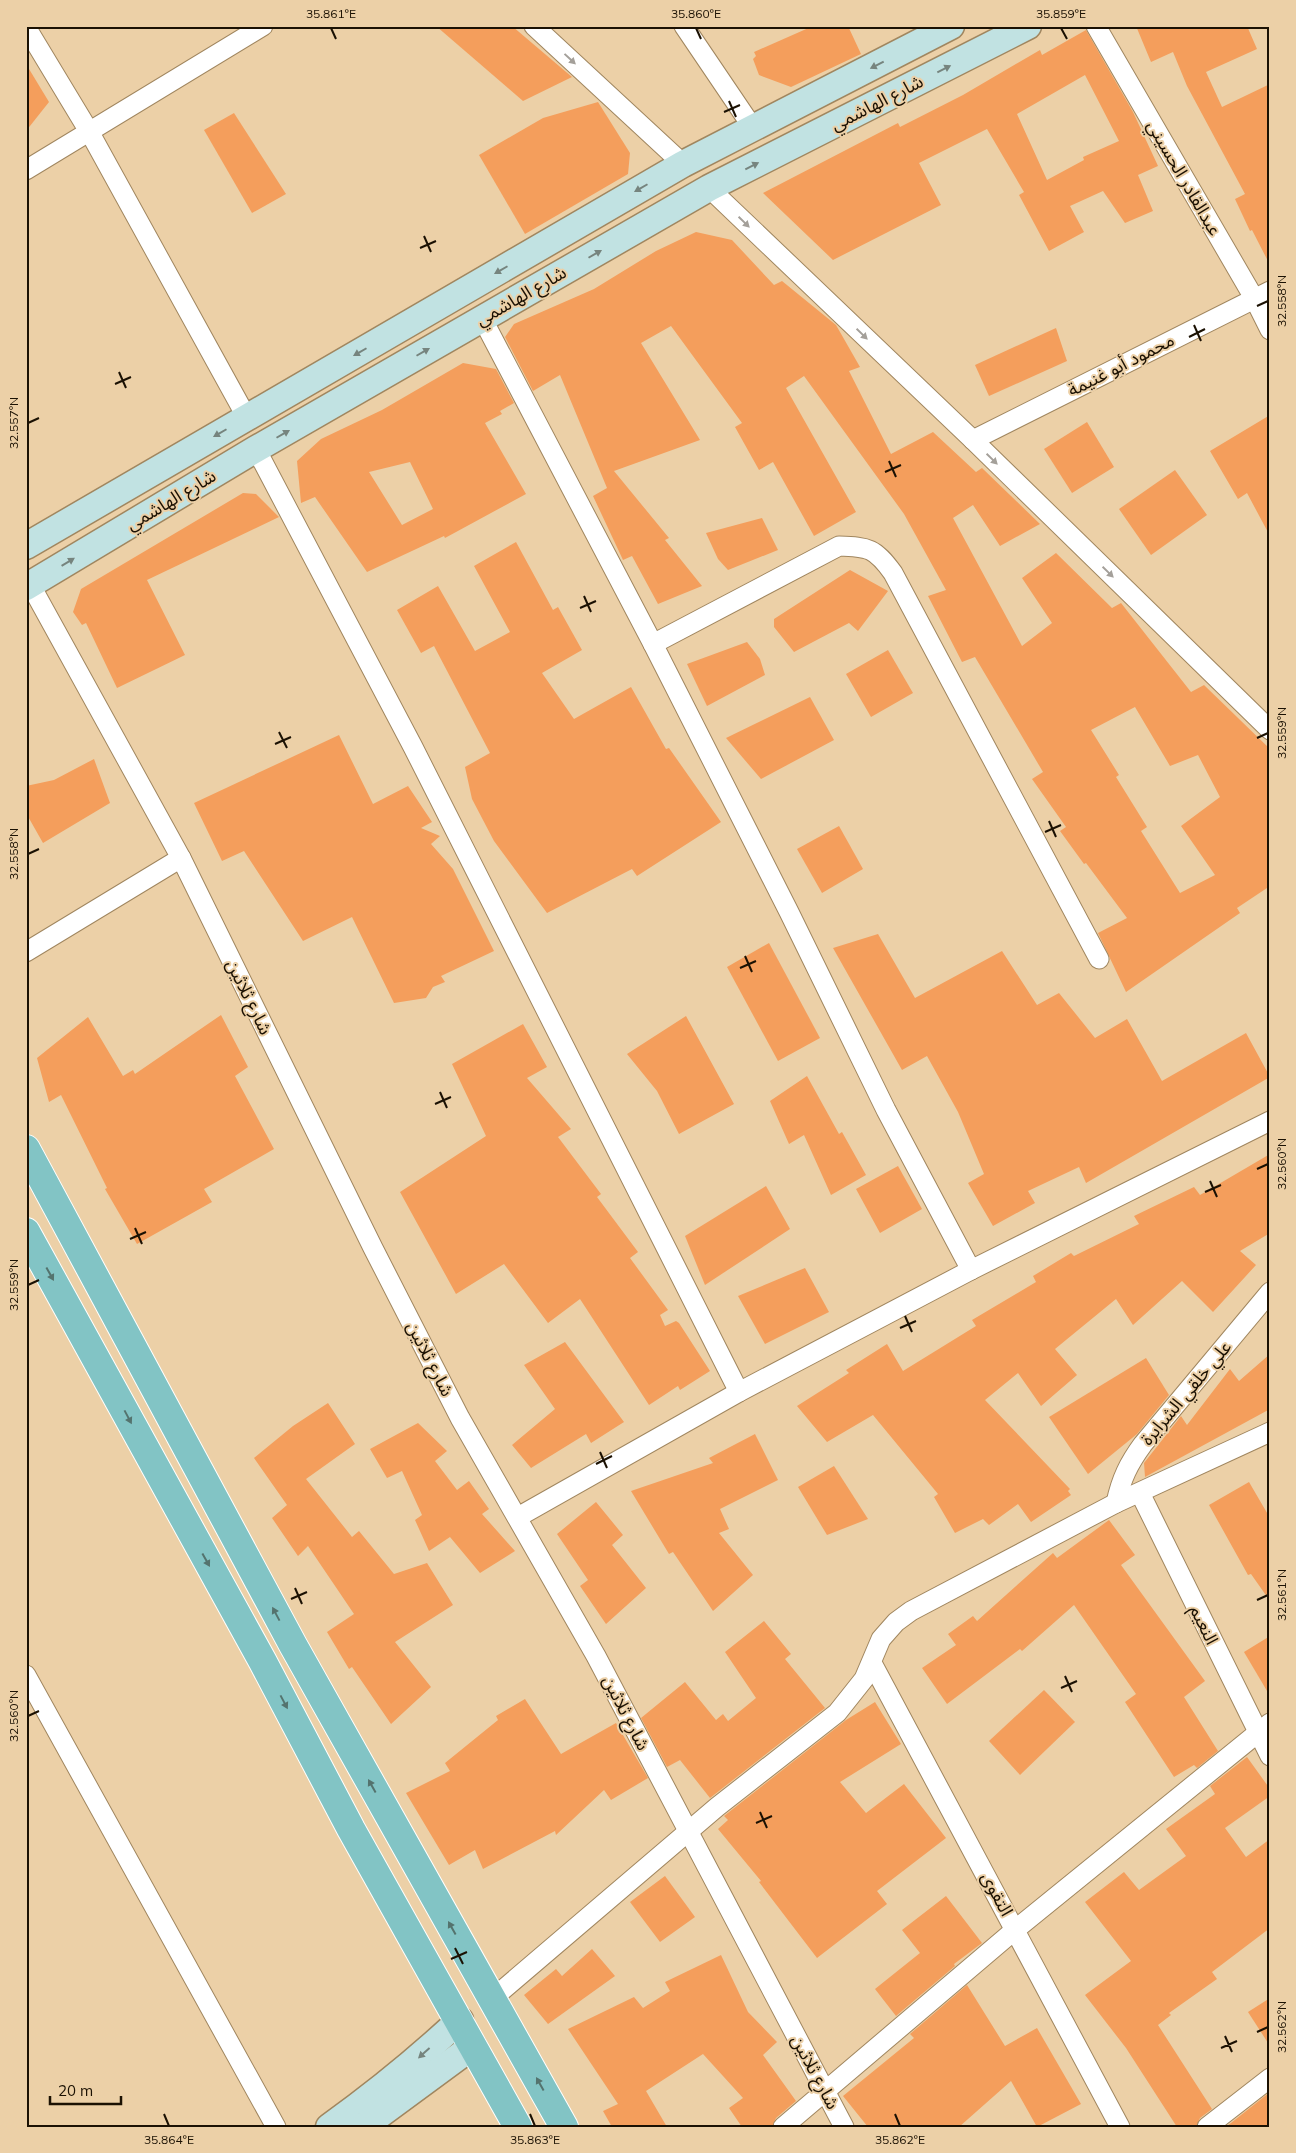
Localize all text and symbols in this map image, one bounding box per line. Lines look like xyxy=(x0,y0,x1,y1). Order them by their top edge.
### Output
text: 35.861°E xyxy=(306,6,356,21)
text: 35.860°E xyxy=(671,6,721,21)
text: 35.859°E xyxy=(1036,6,1086,21)
one-way arrow xyxy=(563,53,575,65)
one-way arrow xyxy=(870,61,884,69)
one-way arrow xyxy=(937,65,951,73)
street label: شارع الهاشمي xyxy=(827,69,928,138)
street label: عبدالقادر الحسيني xyxy=(1140,116,1227,241)
one-way arrow xyxy=(745,162,759,170)
one-way arrow xyxy=(635,184,648,193)
one-way arrow xyxy=(738,216,750,228)
one-way arrow xyxy=(587,250,602,258)
street label: شارع الهاشمي xyxy=(471,260,572,333)
one-way arrow xyxy=(493,266,508,274)
text: 32.558°N xyxy=(1274,275,1289,327)
one-way arrow xyxy=(855,328,867,340)
street label: محمود أبو غنيمة xyxy=(1064,328,1178,401)
one-way arrow xyxy=(354,347,367,356)
one-way arrow xyxy=(417,348,430,357)
text: 32.557°N xyxy=(6,397,21,449)
one-way arrow xyxy=(213,429,226,438)
one-way arrow xyxy=(276,429,289,438)
one-way arrow xyxy=(985,453,997,465)
street label: شارع الهاشمي xyxy=(122,464,221,538)
one-way arrow xyxy=(62,557,75,566)
one-way arrow xyxy=(1102,566,1114,578)
text: 32.559°N xyxy=(1274,707,1289,759)
text: 32.558°N xyxy=(6,828,21,880)
street label: شارع ثلاثين xyxy=(219,955,278,1040)
text: 32.560°N xyxy=(1274,1138,1289,1190)
text: 32.559°N xyxy=(6,1259,21,1311)
one-way arrow xyxy=(46,1267,54,1282)
street label: شارع ثلاثين xyxy=(399,1317,459,1402)
street label: علي خلقي الشرايرة xyxy=(1135,1336,1238,1451)
one-way arrow xyxy=(124,1410,132,1424)
one-way arrow xyxy=(202,1552,210,1567)
text: 32.561°N xyxy=(1274,1569,1289,1621)
street label: النعيم xyxy=(1183,1601,1224,1649)
one-way arrow xyxy=(272,1606,280,1621)
street label: شارع ثلاثين xyxy=(595,1671,655,1756)
text: 32.560°N xyxy=(6,1690,21,1742)
one-way arrow xyxy=(280,1695,288,1709)
one-way arrow xyxy=(368,1779,376,1793)
street label: التقوى xyxy=(976,1868,1019,1920)
one-way arrow xyxy=(448,1920,456,1935)
text: 32.562°N xyxy=(1274,2001,1289,2053)
street label: شارع ثلاثين xyxy=(784,2031,845,2114)
one-way arrow xyxy=(419,2047,431,2059)
scale bar xyxy=(50,2073,121,2105)
one-way arrow xyxy=(536,2078,545,2091)
text: 20 m xyxy=(58,2081,93,2100)
text: 35.864°E xyxy=(144,2132,194,2147)
text: 35.863°E xyxy=(510,2132,560,2147)
text: 35.862°E xyxy=(875,2132,925,2147)

